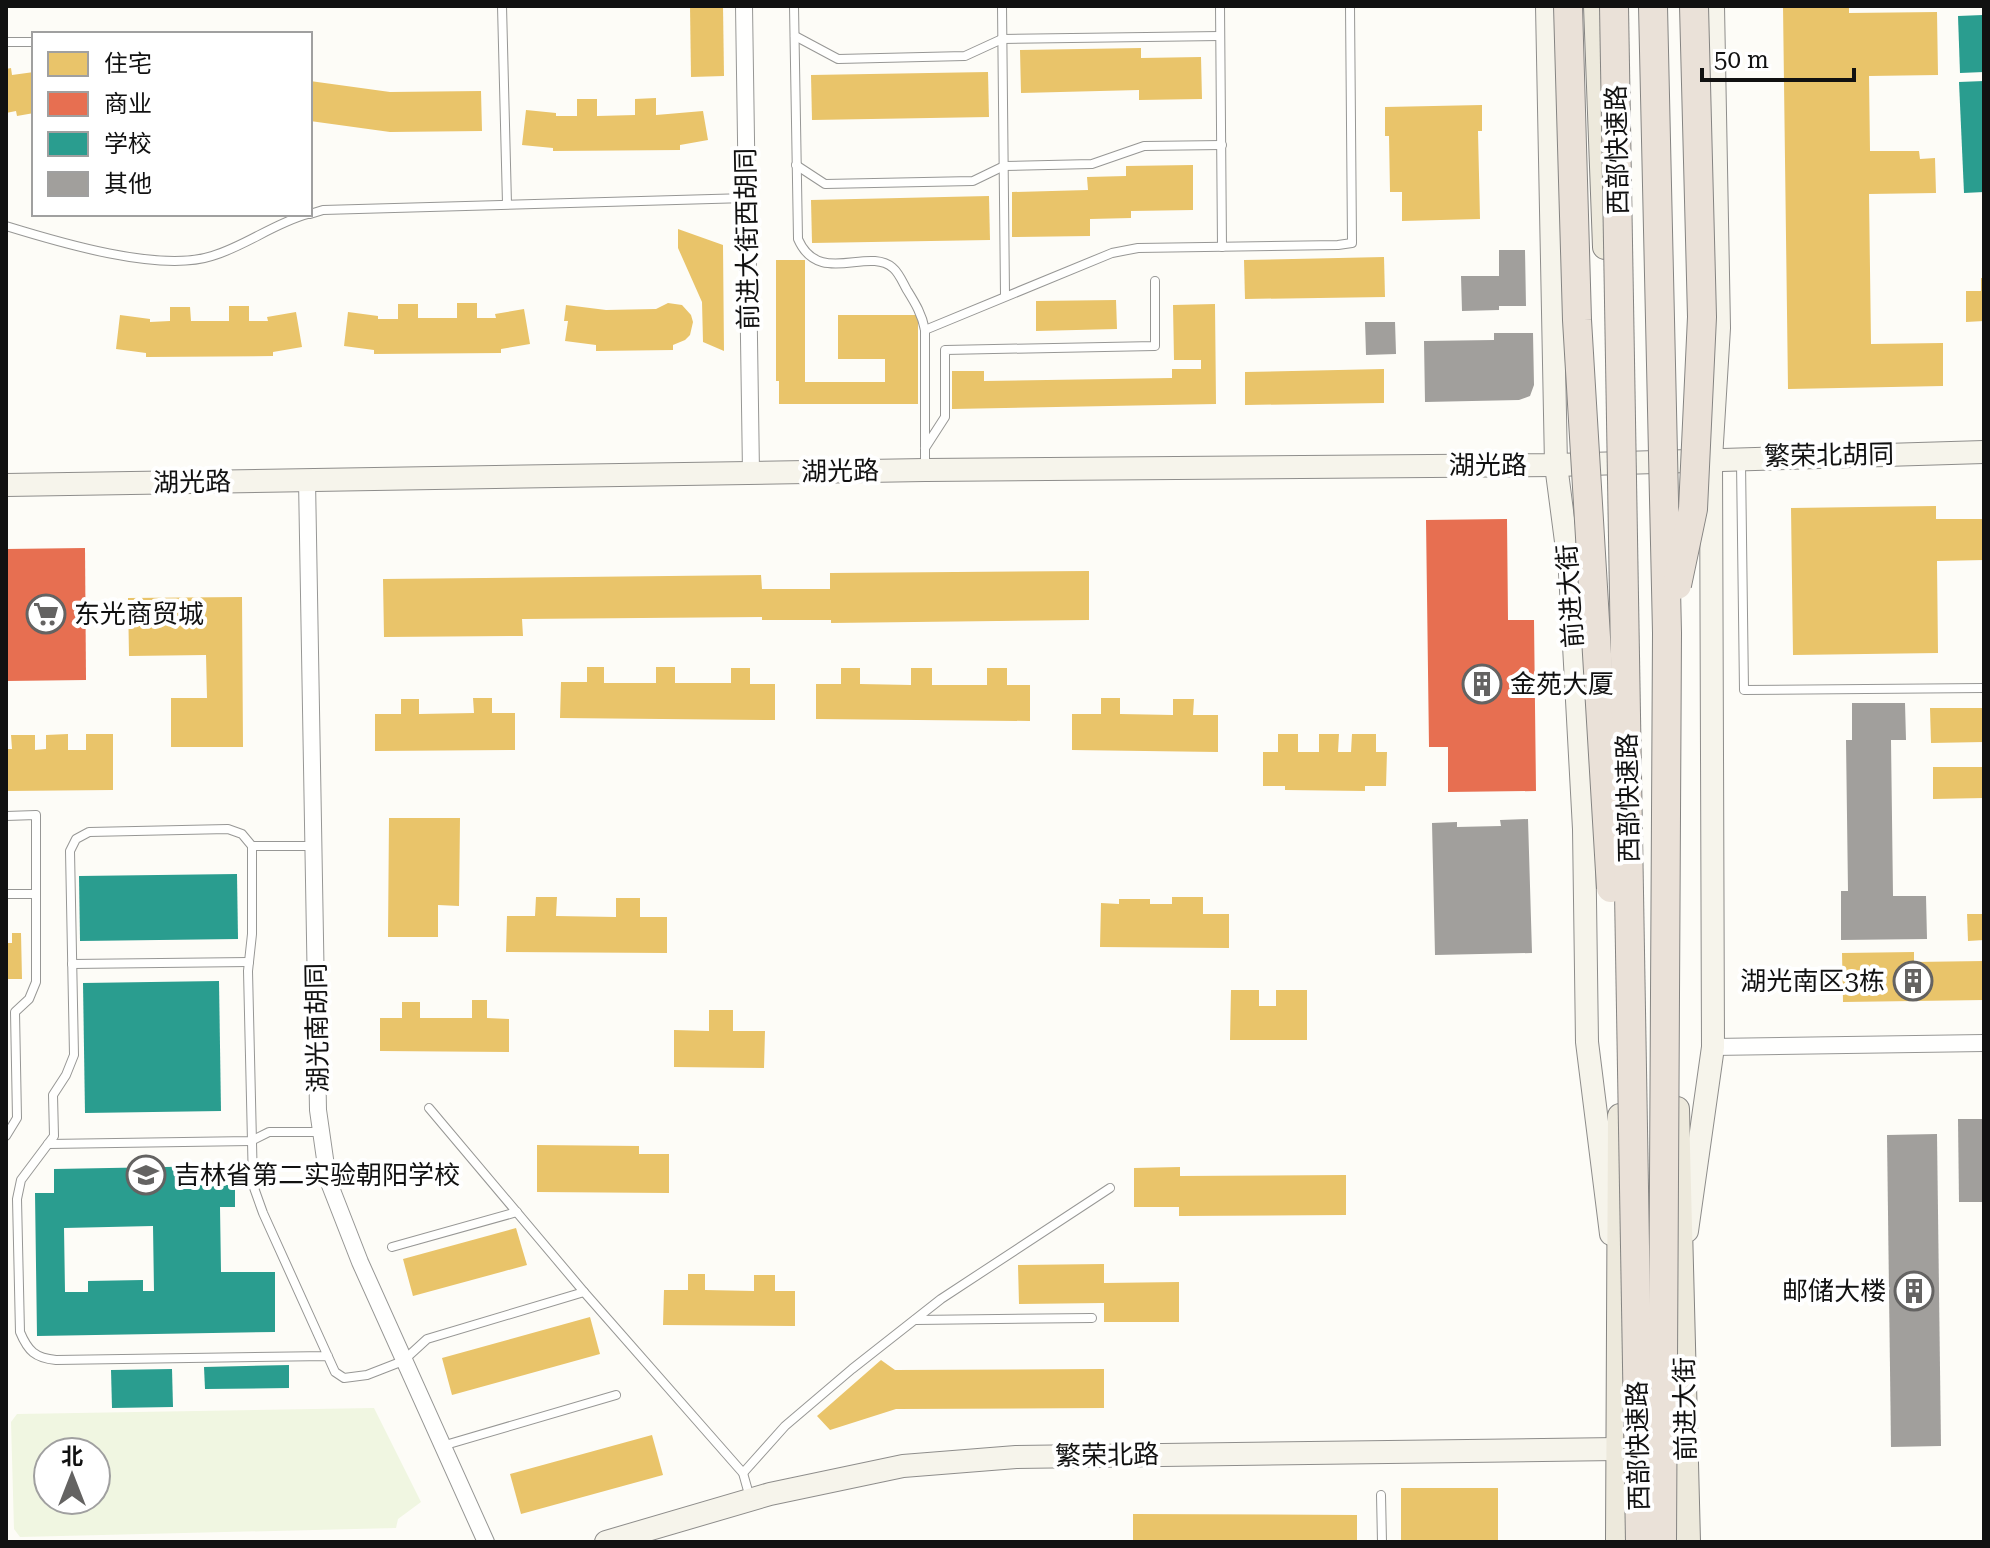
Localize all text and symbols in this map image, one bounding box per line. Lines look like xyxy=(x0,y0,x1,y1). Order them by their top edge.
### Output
legend xyxy=(32,32,312,216)
scale bar xyxy=(1702,32,1854,82)
text: 50 m xyxy=(1714,46,1769,74)
text: 住宅 xyxy=(104,50,152,78)
street label: 西部快速路 xyxy=(1601,85,1633,215)
text: 商业 xyxy=(104,90,152,118)
text: 学校 xyxy=(104,130,152,158)
street label: 前进大街西胡同 xyxy=(730,148,764,330)
text: 其他 xyxy=(104,170,152,198)
street label: 繁荣北胡同 xyxy=(1764,439,1894,471)
street label: 湖光路 xyxy=(1449,450,1527,480)
street label: 湖光路 xyxy=(801,455,879,487)
street label: 湖光路 xyxy=(153,466,231,498)
street label: 前进大街 xyxy=(1551,543,1589,649)
supermarket icon: 东光商贸城 xyxy=(25,593,67,635)
place label: 东光商贸城 xyxy=(74,599,204,629)
building icon: 金苑大厦 xyxy=(1461,663,1503,705)
place label: 金苑大厦 xyxy=(1510,669,1614,699)
street label: 西部快速路 xyxy=(1612,733,1644,863)
building icon: 湖光南区3栋 xyxy=(1892,960,1934,1002)
street label: 湖光南胡同 xyxy=(301,963,333,1093)
place label: 湖光南区3栋 xyxy=(1740,966,1885,996)
school or university icon: 吉林省第二实验朝阳学校 xyxy=(125,1154,167,1196)
place label: 吉林省第二实验朝阳学校 xyxy=(174,1160,460,1190)
building icon: 邮储大楼 xyxy=(1893,1270,1935,1312)
place label: 邮储大楼 xyxy=(1782,1276,1886,1306)
street label: 前进大街 xyxy=(1669,1357,1701,1461)
street label: 西部快速路 xyxy=(1622,1381,1654,1511)
north arrow xyxy=(32,1436,112,1516)
street label: 繁荣北路 xyxy=(1055,1439,1159,1471)
text: 北 xyxy=(61,1444,83,1469)

